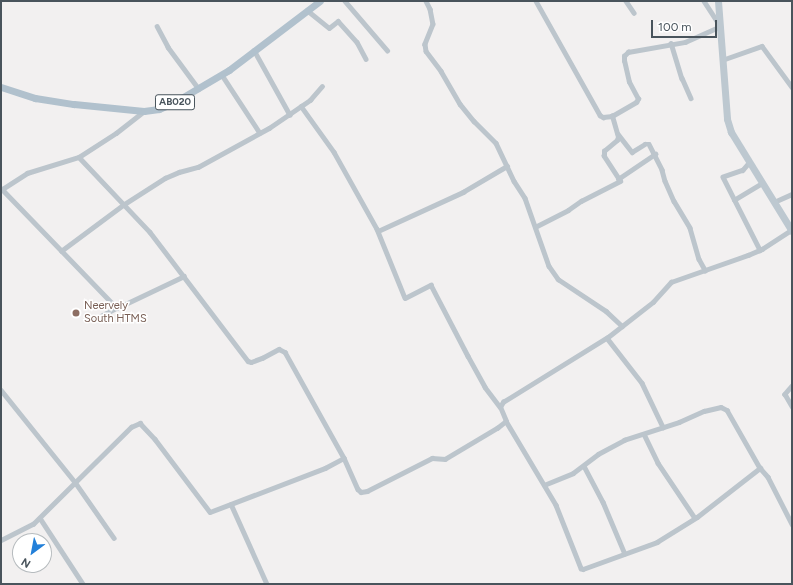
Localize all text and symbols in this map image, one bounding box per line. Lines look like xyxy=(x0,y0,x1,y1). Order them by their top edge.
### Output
scale bar xyxy=(653,12,719,38)
text: 100 m xyxy=(658,20,692,34)
road number: AB020 xyxy=(154,94,196,110)
place label: Neervely South HTMS xyxy=(84,300,147,326)
marker: Neervely South HTMS xyxy=(71,308,81,318)
north arrow xyxy=(12,533,52,573)
text: N xyxy=(19,555,33,571)

